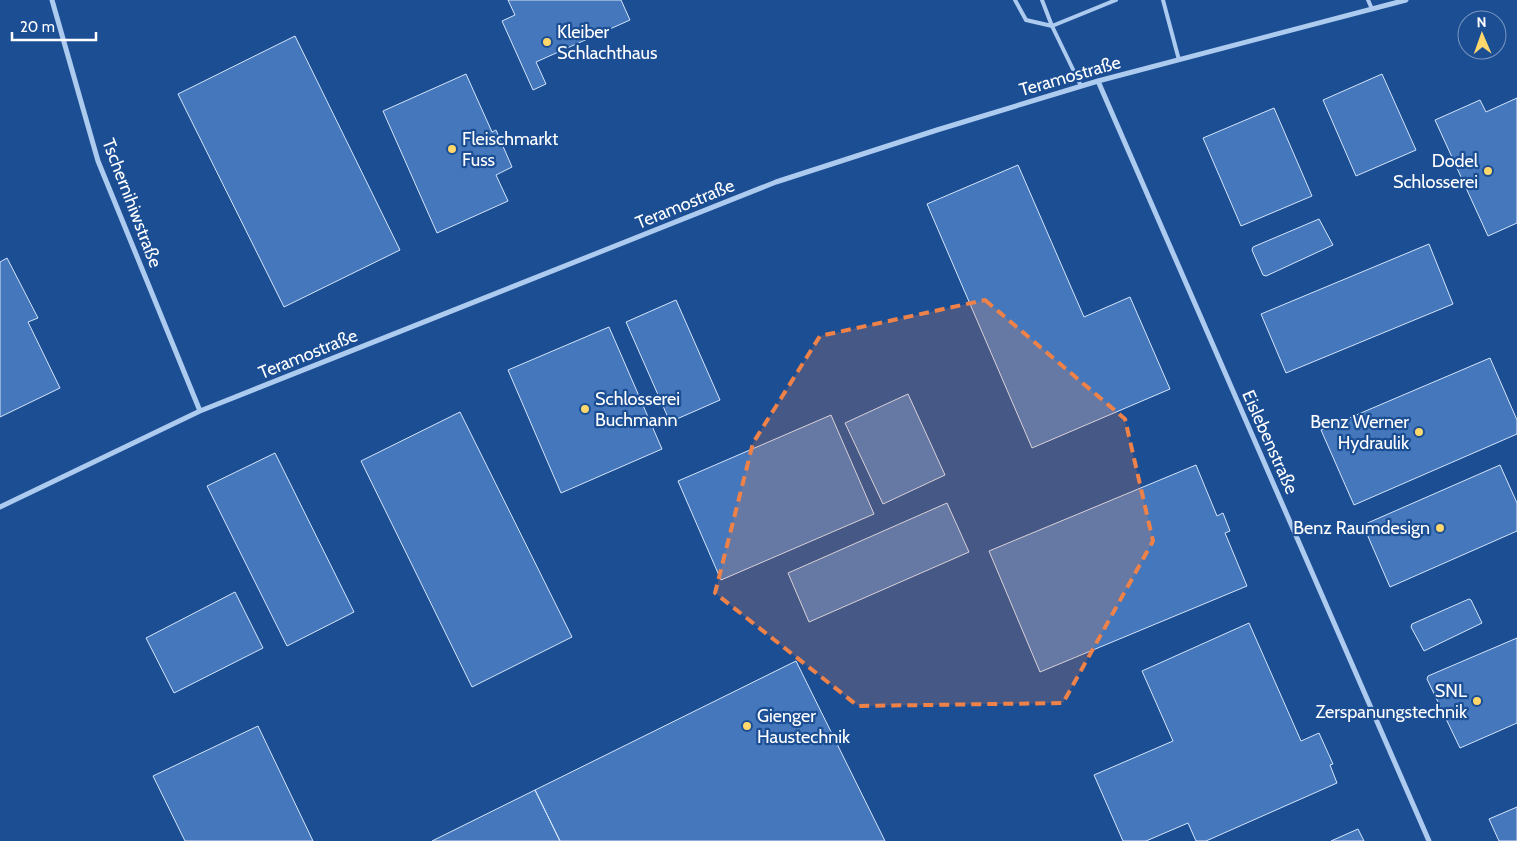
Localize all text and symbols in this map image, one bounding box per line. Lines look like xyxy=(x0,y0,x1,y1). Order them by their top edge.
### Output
scale bar xyxy=(12,10,96,42)
north arrow xyxy=(1457,10,1507,60)
text: N xyxy=(1476,13,1487,31)
text: 20 m xyxy=(20,18,55,36)
place label: Kleiber Schlachthaus xyxy=(557,21,657,64)
marker: Kleiber Schlachthaus xyxy=(541,36,553,48)
street label: Teramostraße xyxy=(1017,51,1123,101)
place label: Fleischmarkt Fuss xyxy=(462,128,558,171)
street label: Tschernihiwstraße xyxy=(97,135,167,271)
marker: Fleischmarkt Fuss xyxy=(446,143,458,155)
place label: Dodel Schlosserei xyxy=(1393,150,1479,193)
marker: Dodel Schlosserei xyxy=(1482,165,1494,177)
street label: Teramostraße xyxy=(632,174,738,234)
street label: Teramostraße xyxy=(255,324,361,384)
street label: Eislebenstraße xyxy=(1237,387,1303,497)
place label: Schlosserei Buchmann xyxy=(595,388,680,431)
marker: Schlosserei Buchmann xyxy=(579,403,591,415)
place label: Benz Werner Hydraulik xyxy=(1310,411,1410,454)
marker: Benz Werner Hydraulik xyxy=(1413,426,1425,438)
place label: Benz Raumdesign xyxy=(1293,517,1430,539)
marker: Benz Raumdesign xyxy=(1434,522,1446,534)
place label: SNL Zerspanungstechnik xyxy=(1316,680,1468,723)
marker: SNL Zerspanungstechnik xyxy=(1471,695,1483,707)
place label: Gienger Haustechnik xyxy=(757,705,851,748)
marker: Gienger Haustechnik xyxy=(741,720,753,732)

